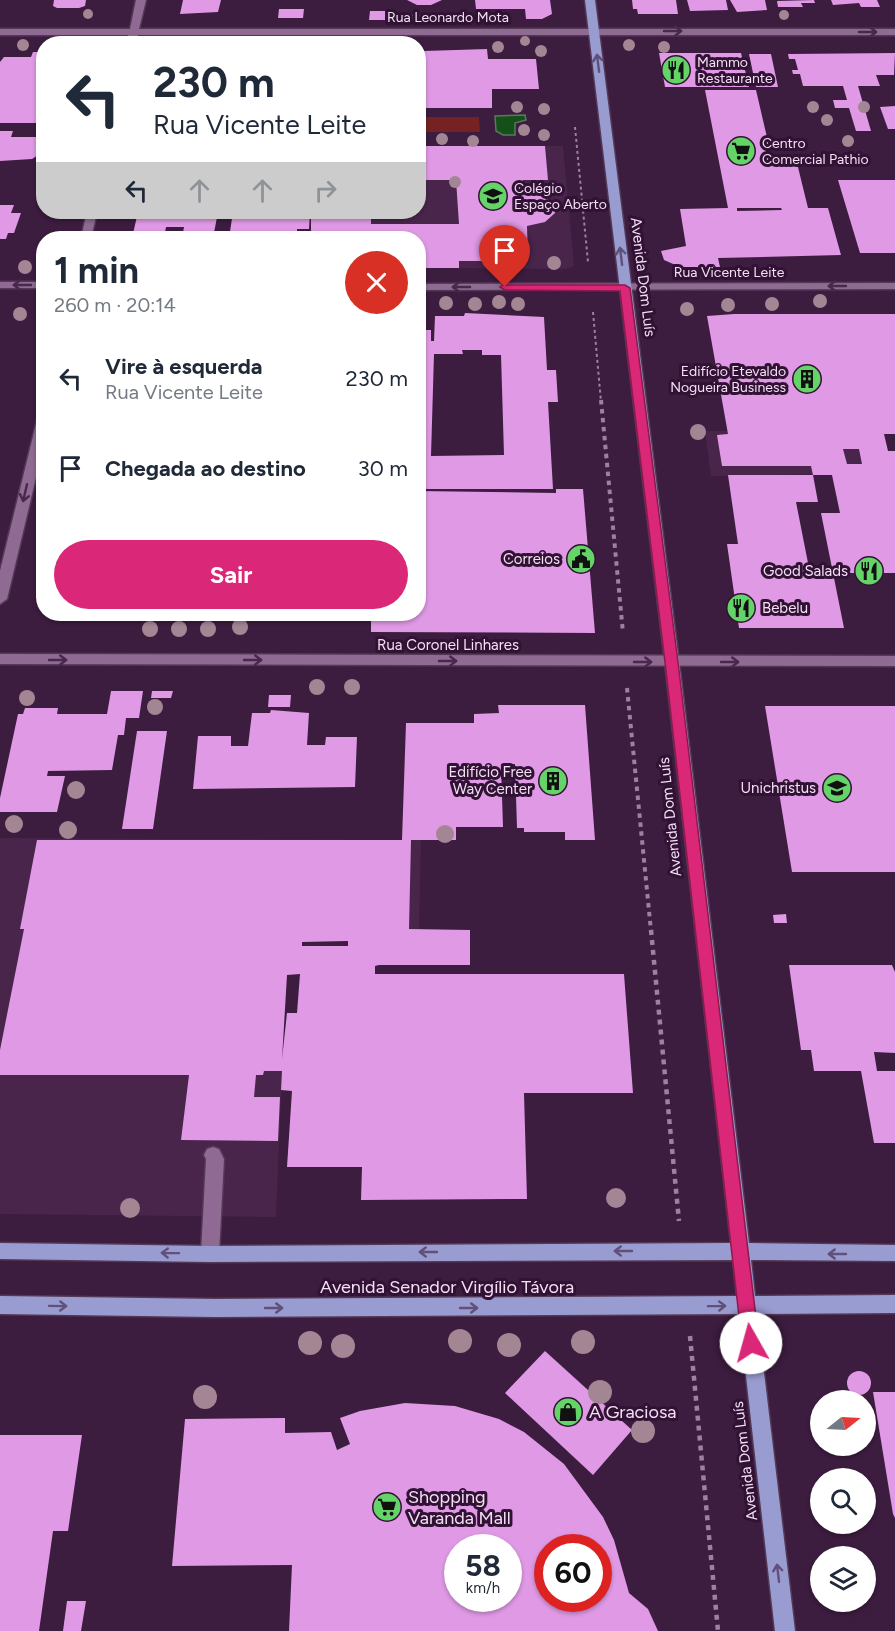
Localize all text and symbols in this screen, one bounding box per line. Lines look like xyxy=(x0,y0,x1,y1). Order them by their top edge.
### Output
street label: Rua Leonardo Mota xyxy=(387,9,509,26)
one-way arrow xyxy=(663,25,683,37)
one-way arrow xyxy=(858,26,878,38)
one-way arrow xyxy=(592,53,603,73)
restaurant icon: Mammo Restaurante xyxy=(660,54,692,86)
place label: Mammo Restaurante xyxy=(697,54,773,87)
text: 230 m xyxy=(153,57,275,108)
icon: left xyxy=(54,60,132,138)
text: Rua Vicente Leite xyxy=(153,108,366,141)
supermarket icon: Centro Comercial Pathio xyxy=(725,135,757,167)
place label: Centro Comercial Pathio xyxy=(762,135,869,168)
icon: left xyxy=(120,174,153,207)
icon: ahead xyxy=(183,174,216,207)
icon: ahead xyxy=(246,174,279,207)
icon: right xyxy=(309,174,342,207)
school or university icon: Colégio Espaço Aberto xyxy=(477,180,509,212)
place label: Colégio Espaço Aberto xyxy=(514,180,607,213)
street label: Avenida Dom Luís xyxy=(627,216,659,338)
pin xyxy=(479,225,530,287)
icon: arrive xyxy=(488,234,521,267)
one-way arrow xyxy=(616,247,627,267)
text: 1 min xyxy=(54,249,139,292)
button: close xyxy=(345,251,408,314)
street label: Rua Vicente Leite xyxy=(674,264,785,281)
one-way arrow xyxy=(12,279,32,291)
one-way arrow xyxy=(827,280,847,292)
one-way arrow xyxy=(452,281,472,293)
text: 260 m · 20:14 xyxy=(54,293,176,317)
text: Vire à esquerda xyxy=(105,353,263,380)
icon: left xyxy=(54,362,87,395)
place label: Edifício Etevaldo Nogueira Business xyxy=(670,363,786,396)
building icon: Edifício Etevaldo Nogueira Business xyxy=(791,363,823,395)
text: 230 m xyxy=(345,365,408,392)
text: Rua Vicente Leite xyxy=(105,380,263,404)
icon: arrive xyxy=(54,452,87,485)
text: Chegada ao destino xyxy=(105,455,306,482)
text: 30 m xyxy=(358,455,408,482)
one-way arrow xyxy=(19,484,31,503)
button: Sair xyxy=(54,540,408,609)
public building icon: Correios xyxy=(565,543,597,575)
place label: Correios xyxy=(503,550,560,568)
restaurant icon: Good Salads xyxy=(853,555,885,587)
place label: Good Salads xyxy=(763,562,848,580)
restaurant icon: Bebelu xyxy=(725,592,757,624)
place label: Bebelu xyxy=(762,599,808,617)
street label: Rua Coronel Linhares xyxy=(377,636,519,654)
one-way arrow xyxy=(48,654,68,666)
one-way arrow xyxy=(243,654,263,666)
one-way arrow xyxy=(438,655,458,667)
one-way arrow xyxy=(633,656,653,668)
one-way arrow xyxy=(720,656,740,668)
street label: Avenida Dom Luís xyxy=(655,756,685,878)
place label: Edifício Free Way Center xyxy=(448,763,532,798)
building icon: Edifício Free Way Center xyxy=(537,765,569,797)
school or university icon: Unichristus xyxy=(821,772,853,804)
place label: Unichristus xyxy=(740,779,816,797)
one-way arrow xyxy=(614,1245,634,1256)
one-way arrow xyxy=(419,1246,439,1258)
one-way arrow xyxy=(161,1247,181,1259)
one-way arrow xyxy=(827,1248,847,1260)
street label: Avenida Senador Virgílio Távora xyxy=(320,1276,574,1298)
one-way arrow xyxy=(48,1300,68,1312)
one-way arrow xyxy=(706,1300,726,1311)
one-way arrow xyxy=(263,1302,283,1314)
one-way arrow xyxy=(458,1302,478,1314)
position arrow xyxy=(719,1311,783,1375)
north arrow xyxy=(810,1390,876,1456)
map controls xyxy=(810,1390,876,1612)
shop icon: A Graciosa xyxy=(552,1396,584,1428)
street label: Avenida Dom Luís xyxy=(729,1400,761,1522)
place label: A Graciosa xyxy=(589,1401,677,1423)
button: search xyxy=(810,1468,876,1534)
place label: Shopping Varanda Mall xyxy=(408,1486,511,1529)
supermarket icon: Shopping Varanda Mall xyxy=(371,1491,403,1523)
speed limit sign: 60 xyxy=(534,1534,612,1612)
button: layers xyxy=(810,1546,876,1612)
text: 58 xyxy=(465,1547,501,1584)
one-way arrow xyxy=(772,1563,783,1583)
text: km/h xyxy=(466,1579,500,1597)

